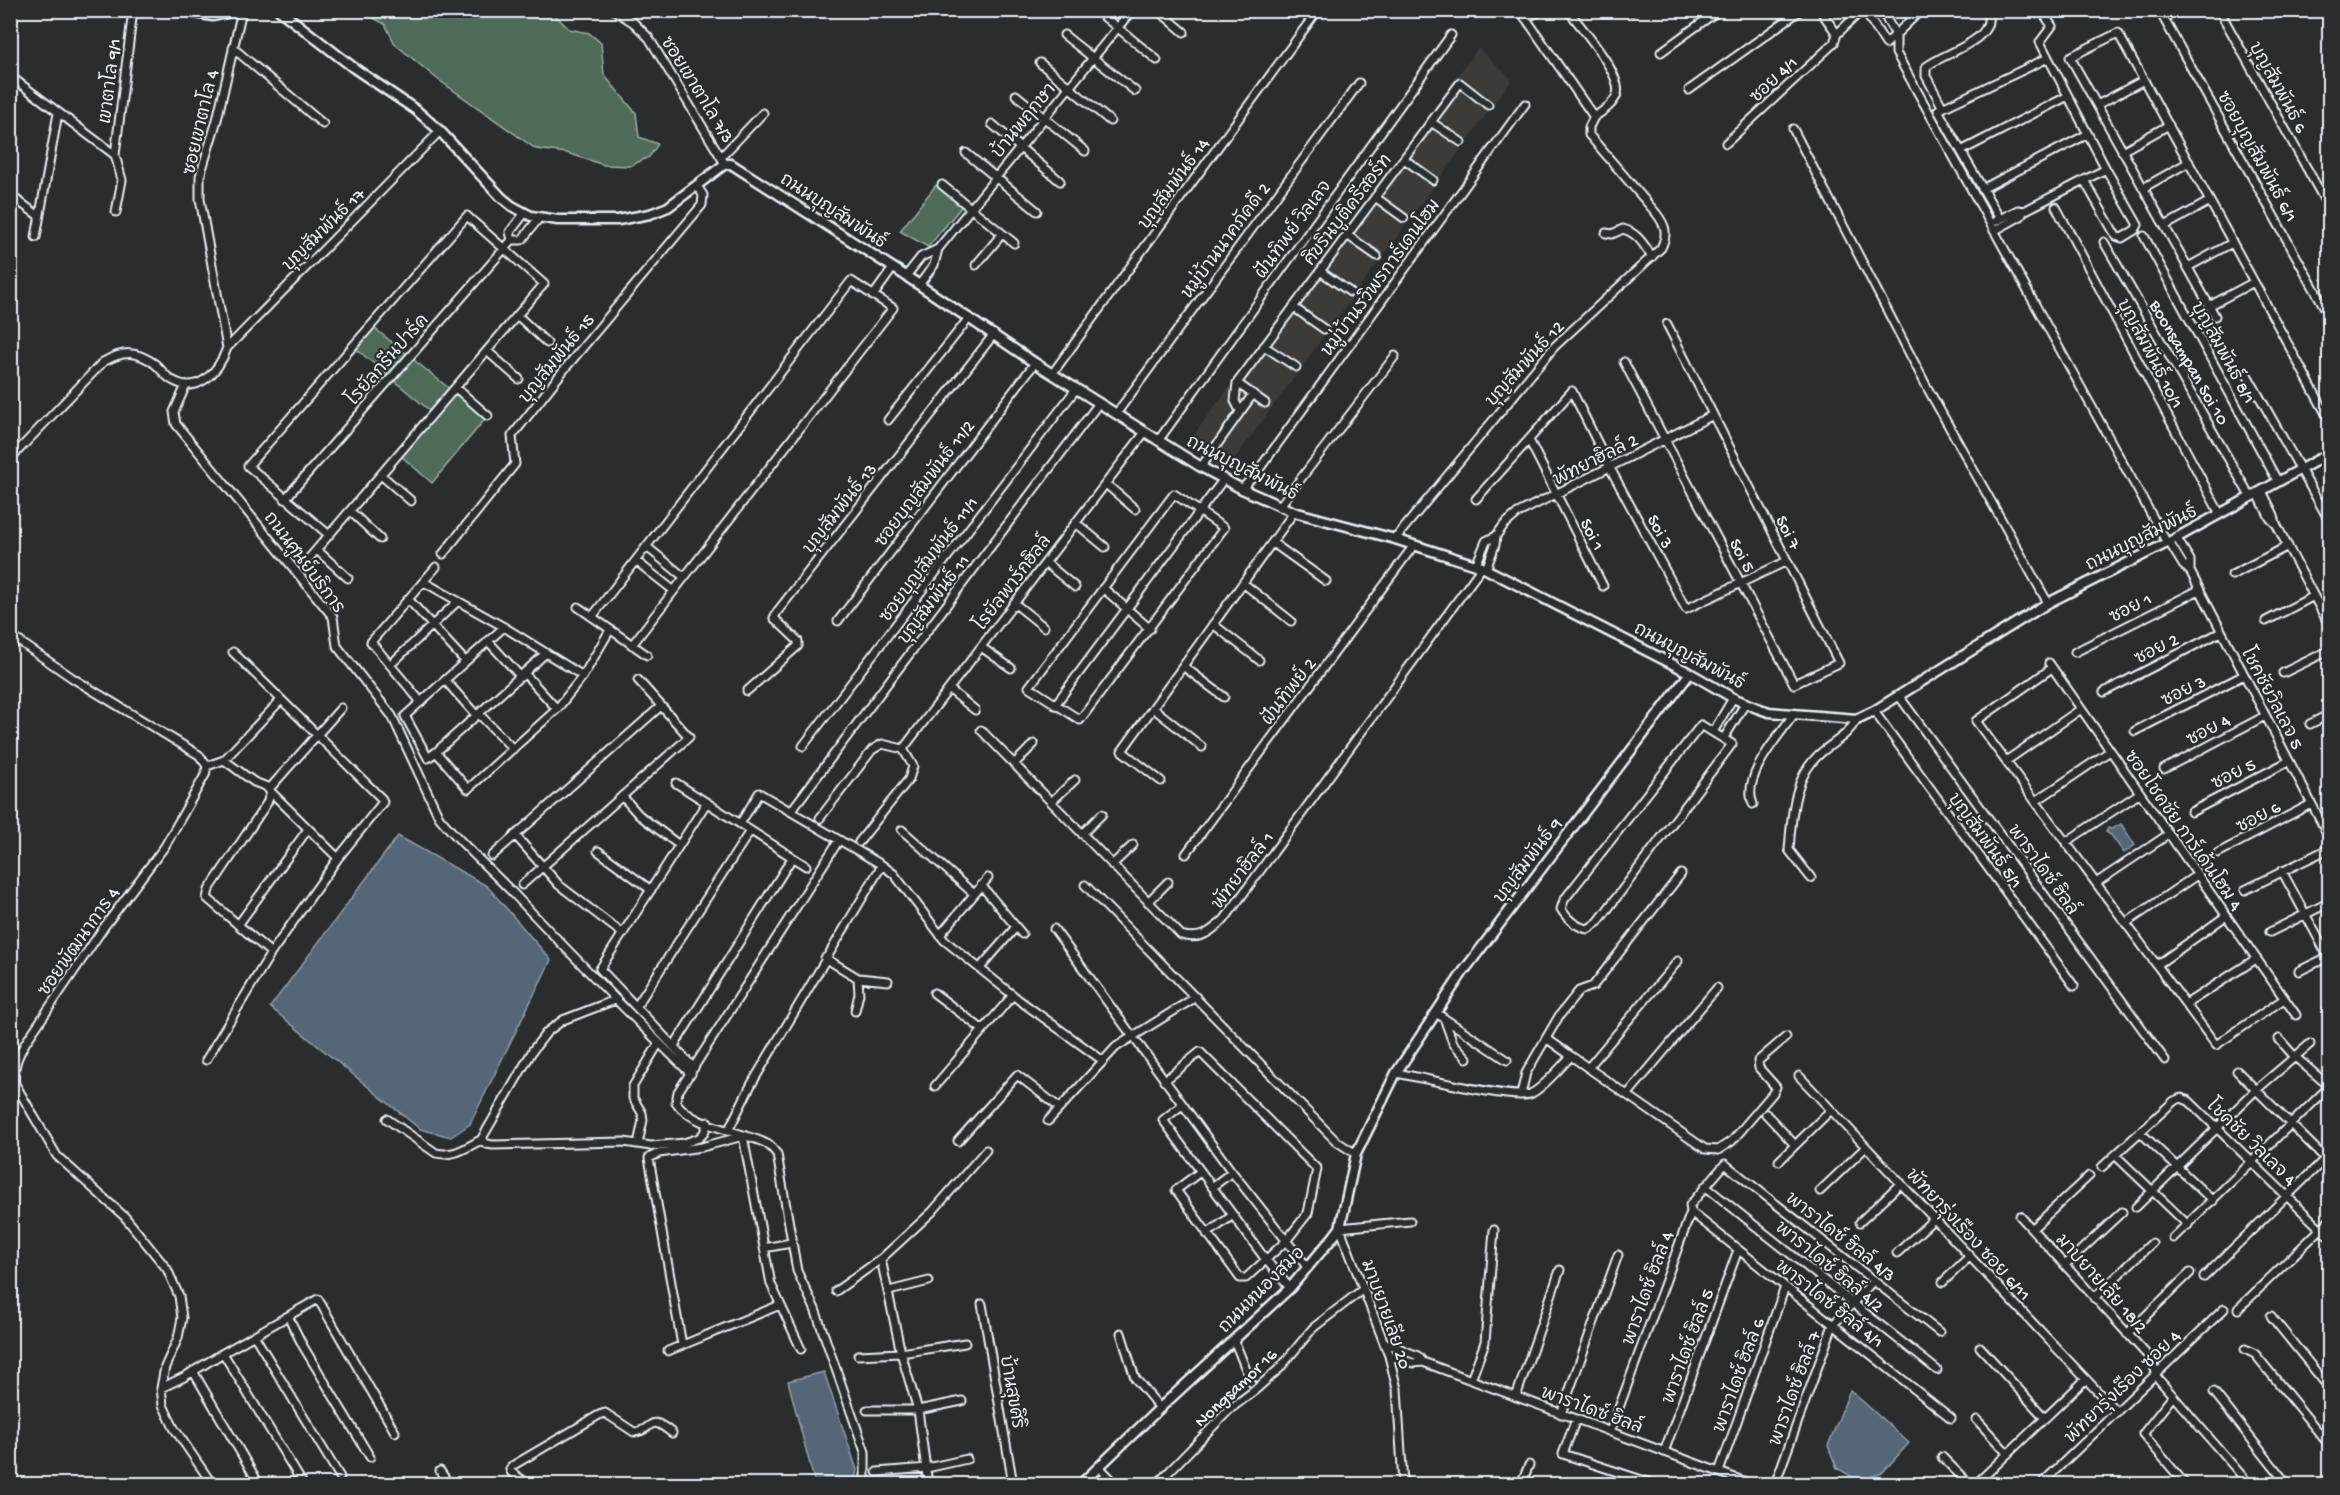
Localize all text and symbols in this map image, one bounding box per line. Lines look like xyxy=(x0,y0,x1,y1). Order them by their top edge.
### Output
street label: ซอยเขาตาโล 7/3 xyxy=(655,31,741,147)
street label: เขาตาโล 9/1 xyxy=(91,37,127,125)
street label: บุญสัมพันธ์ 6 xyxy=(2242,37,2315,139)
street label: ซอย 4/1 xyxy=(1746,53,1803,108)
street label: ซอยเขาตาโล 4 xyxy=(175,66,225,177)
street label: บ้านพฤกษา xyxy=(985,77,1061,163)
street label: ซอยบุญสัมพันธ์ 6/1 xyxy=(2210,86,2305,227)
street label: บุญสัมพันธ์ 14 xyxy=(1131,131,1216,235)
street label: ศิขรินบูติครีสอร์ท xyxy=(1296,148,1398,271)
street label: ถนนบุญสัมพันธ์ xyxy=(775,166,893,255)
street label: ฝันทิพย์ วิลเลจ xyxy=(1247,174,1337,284)
street label: หมู่บ้านนาคภัคดี 2 xyxy=(1175,177,1277,304)
street label: บุญสัมพันธ์ 17 xyxy=(275,181,372,277)
street label: หมู่บ้านรวิพรการ์เดนโฮม xyxy=(1314,193,1447,362)
street label: บุญสัมพันธ์ 10/1 xyxy=(2110,294,2191,413)
street label: Boonsampan Soi 10 xyxy=(2143,296,2232,429)
street label: บุญสัมพันธ์ 8/1 xyxy=(2184,296,2263,408)
street label: โรยัลกรีนปาร์ค xyxy=(340,307,434,411)
street label: บุญสัมพันธ์ 15 xyxy=(512,308,601,409)
street label: บุญสัมพันธ์ 12 xyxy=(1478,314,1571,412)
street label: ซอยบุญสัมพันธ์ 11/2 xyxy=(868,414,981,553)
street label: พัทยาฮิลล์ 2 xyxy=(1548,426,1642,492)
street label: ถนนบุญสัมพันธ์ xyxy=(1182,428,1304,507)
street label: บุญสัมพันธ์ 13 xyxy=(795,457,883,559)
street label: ซอยบุญสัมพันธ์ 11/1 xyxy=(874,492,982,626)
street label: ถนนบุญสัมพันธ์ xyxy=(2080,498,2202,577)
street label: ถนนศูนย์บริการ xyxy=(257,506,352,619)
street label: Soi 3 xyxy=(1641,512,1677,553)
street label: Soi 7 xyxy=(1769,513,1804,554)
street label: Soi 1 xyxy=(1574,516,1608,555)
street label: โรยัลพาร์กฮิลล์ xyxy=(967,528,1057,635)
street label: Soi 5 xyxy=(1723,536,1758,577)
street label: บุญสัมพันธ์ 11 xyxy=(892,550,974,648)
street label: ซอย 1 xyxy=(2106,590,2156,629)
street label: ถนนบุญสัมพันธ์ xyxy=(1629,615,1750,696)
street label: ซอย 2 xyxy=(2132,630,2183,670)
street label: โชคชัยวิลเลจ 5 xyxy=(2235,642,2311,754)
street label: ฝันทิพย์ 2 xyxy=(1254,652,1322,730)
street label: ซอย 3 xyxy=(2158,672,2210,712)
street label: ซอย 4 xyxy=(2184,711,2235,751)
street label: ซอยโชคชัย การ์เด้นโฮม 4 xyxy=(2119,744,2250,916)
street label: ซอย 5 xyxy=(2208,755,2260,795)
street label: บุญสัมพันธ์ 5/1 xyxy=(1942,787,2030,894)
street label: ซอย 6 xyxy=(2234,798,2286,838)
street label: บุญสัมพันธ์ 9 xyxy=(1486,812,1569,909)
street label: พาราไดซ์ ฮิลล์ xyxy=(2002,818,2086,920)
street label: พัทยาฮิลล์ 1 xyxy=(1204,826,1280,914)
street label: ซอยพัฒนาการ 4 xyxy=(32,882,126,1001)
street label: โชคชัย วิลเลจ 4 xyxy=(2201,1092,2303,1192)
street label: พัทยารุ่งเรือง ซอย 6/11 xyxy=(1900,1163,2037,1307)
street label: พาราไดซ์ ฮิลล์ 4/3 xyxy=(1780,1185,1902,1287)
street label: พาราไดซ์ ฮิลล์ 4/2 xyxy=(1770,1214,1890,1318)
street label: พาราไดซ์ ฮิลล์ 4 xyxy=(1614,1227,1680,1349)
street label: มาบยายเลีย 18/2 xyxy=(2050,1228,2153,1339)
street label: ถนนหนองสมอ xyxy=(1215,1243,1310,1338)
street label: พาราไดซ์ ฮิลล์ 4/1 xyxy=(1770,1252,1890,1354)
street label: มาบยายเลีย 20 xyxy=(1355,1256,1418,1373)
street label: พาราไดซ์ ฮิลล์ 5 xyxy=(1654,1285,1720,1407)
street label: พาราไดซ์ ฮิลล์ 6 xyxy=(1705,1313,1771,1436)
street label: พัทยารุ่งเรือง ซอย 4 xyxy=(2058,1324,2187,1449)
street label: พาราไดซ์ ฮิลล์ 7 xyxy=(1761,1326,1827,1449)
street label: Nongsamor 16 xyxy=(1191,1345,1283,1433)
street label: บ้านสุขศิริ xyxy=(993,1353,1031,1431)
street label: พาราไดซ์ ฮิลล์ xyxy=(1537,1378,1647,1440)

